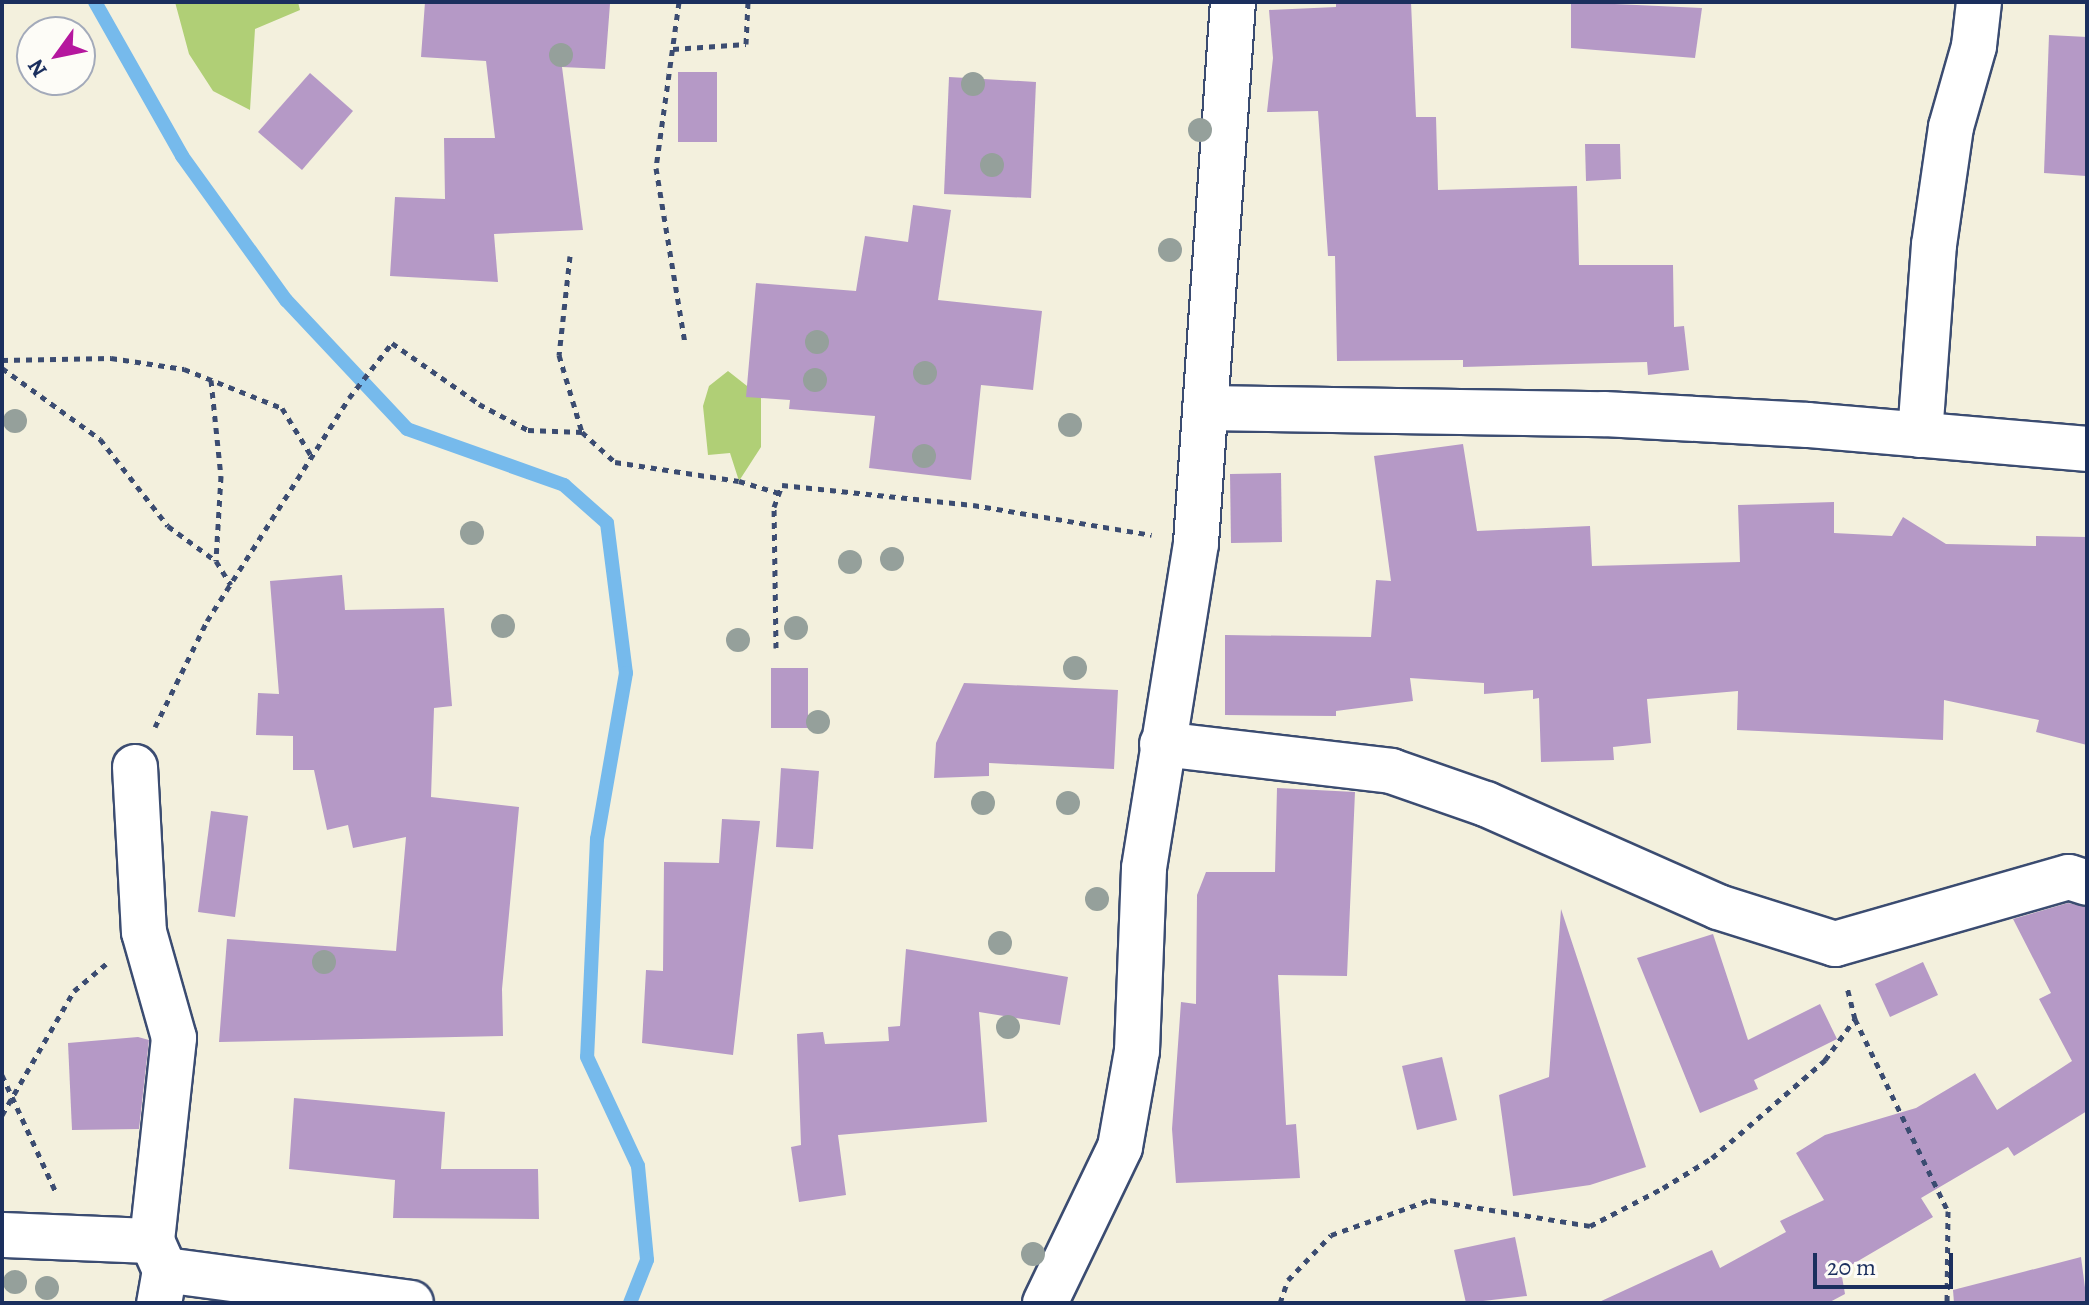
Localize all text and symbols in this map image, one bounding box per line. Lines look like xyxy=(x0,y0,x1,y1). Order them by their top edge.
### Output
north arrow xyxy=(16,16,96,96)
text: N xyxy=(21,53,54,83)
scale bar xyxy=(1817,1237,1957,1287)
text: 20 m xyxy=(1827,1251,1876,1283)

